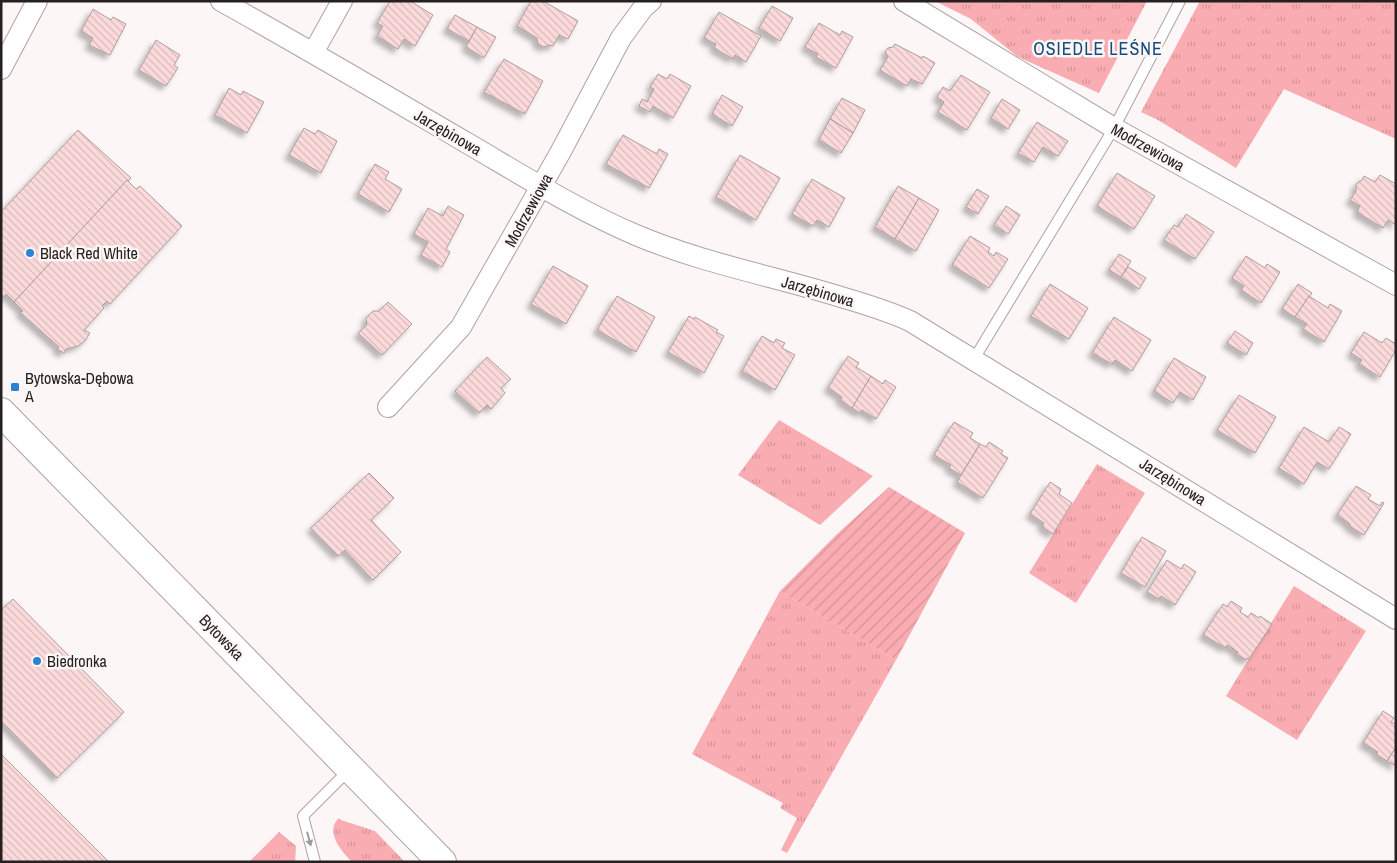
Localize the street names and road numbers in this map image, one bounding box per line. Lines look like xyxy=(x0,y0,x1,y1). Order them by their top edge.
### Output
street label: Jarzębinowa xyxy=(410,104,486,160)
street label: Modrzewiowa xyxy=(1107,118,1189,177)
street label: Modrzewiowa xyxy=(499,169,558,251)
street label: Jarzębinowa xyxy=(779,270,857,312)
street label: Jarzębinowa xyxy=(1136,452,1211,510)
street label: Bytowska xyxy=(195,609,250,665)

